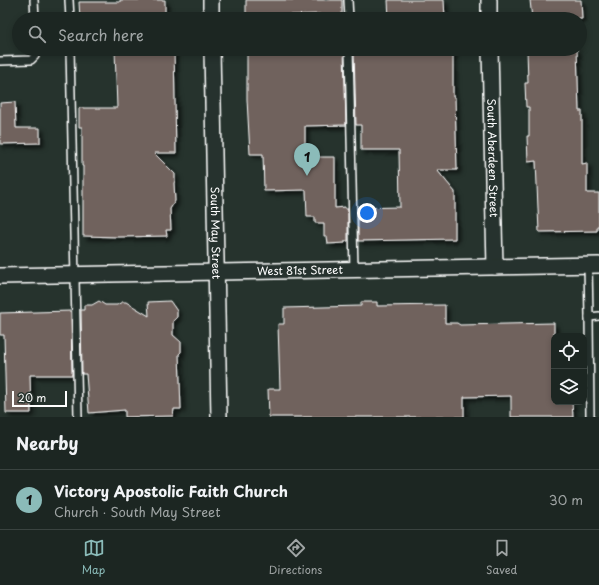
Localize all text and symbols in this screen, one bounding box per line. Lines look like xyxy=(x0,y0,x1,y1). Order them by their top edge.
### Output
search box xyxy=(12,12,587,56)
icon: search xyxy=(26,23,48,45)
text: Search here xyxy=(58,23,144,46)
street label: South Aberdeen Street xyxy=(483,98,503,218)
pin: 1 xyxy=(294,143,320,176)
street label: South May Street xyxy=(207,187,225,280)
your location xyxy=(357,203,377,223)
street label: West 81st Street xyxy=(257,261,344,279)
map controls xyxy=(551,333,587,405)
button: locate xyxy=(551,333,587,369)
button: layers xyxy=(551,369,587,405)
scale bar xyxy=(12,389,67,408)
text: 20 m xyxy=(18,389,46,406)
text: Nearby xyxy=(16,430,78,456)
text: Victory Apostolic Faith Church xyxy=(54,479,288,502)
text: 1 xyxy=(26,490,32,509)
text: 30 m xyxy=(549,490,583,509)
text: Church · South May Street xyxy=(54,502,221,521)
tab: Map xyxy=(82,537,105,578)
tab: Directions xyxy=(269,537,322,578)
tab: Saved xyxy=(486,537,517,578)

